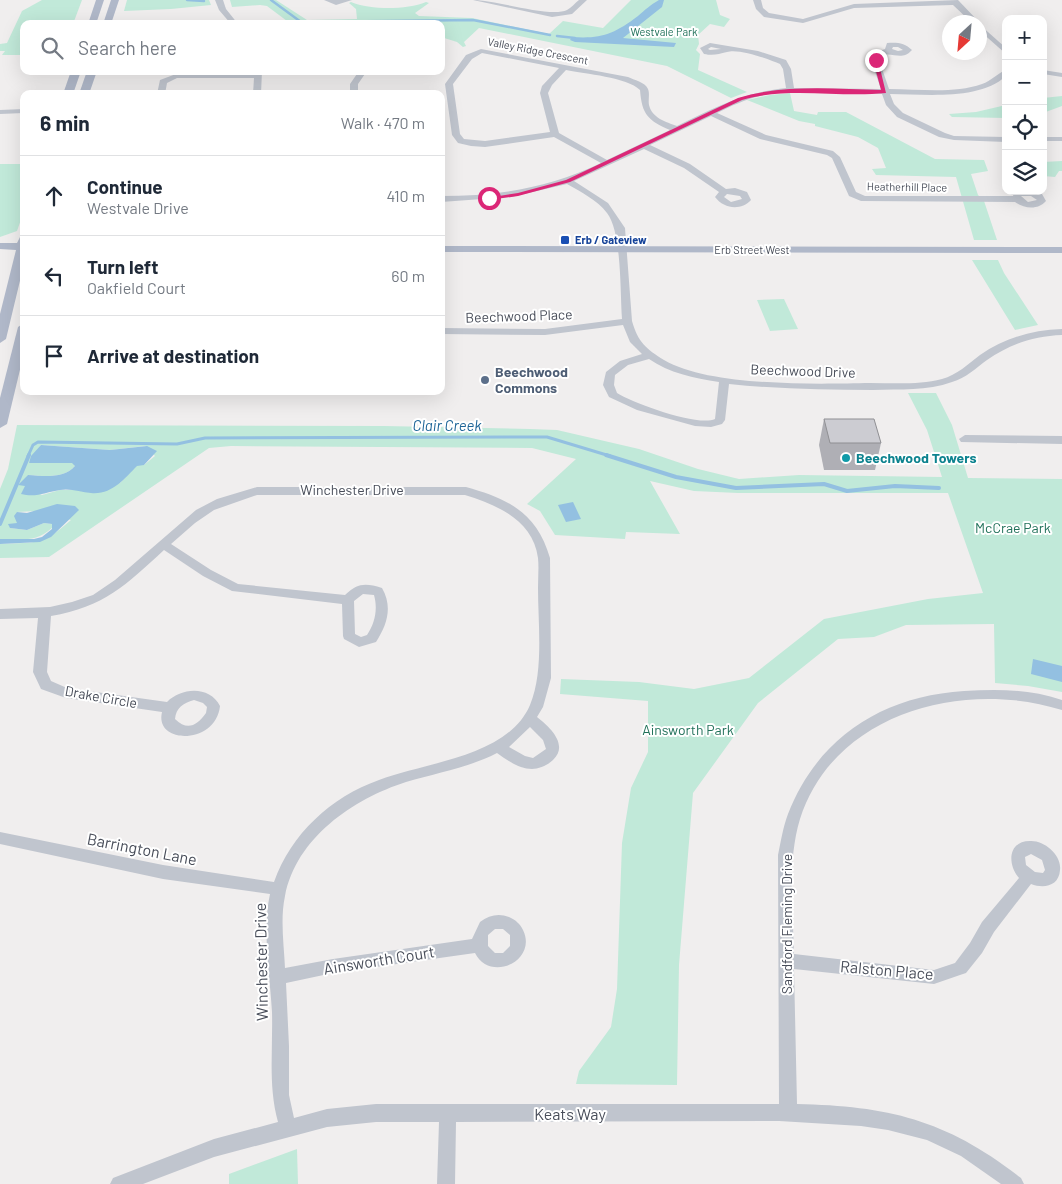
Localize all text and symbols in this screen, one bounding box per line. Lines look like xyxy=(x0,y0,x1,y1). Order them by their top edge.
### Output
north arrow xyxy=(942,15,987,60)
map controls xyxy=(1002,15,1047,195)
button: + xyxy=(1002,15,1047,60)
search box xyxy=(20,20,445,75)
park label: Westvale Park xyxy=(630,25,698,38)
icon: search xyxy=(38,34,66,62)
street label: Valley Ridge Crescent xyxy=(487,34,590,67)
text: Search here xyxy=(78,36,177,59)
route end xyxy=(865,49,888,72)
button: − xyxy=(1002,60,1047,105)
button: locate xyxy=(1002,105,1047,150)
text: 6 min xyxy=(40,110,90,135)
text: Walk · 470 m xyxy=(341,113,425,132)
button: layers xyxy=(1002,150,1047,195)
text: Continue xyxy=(87,175,163,198)
street label: Heatherhill Place xyxy=(867,179,948,194)
icon: ahead xyxy=(40,182,68,210)
text: 410 m xyxy=(387,186,425,205)
route start xyxy=(478,187,501,210)
text: Westvale Drive xyxy=(87,198,189,217)
place label: Erb / Gateview xyxy=(575,233,647,246)
marker: Erb / Gateview xyxy=(559,234,571,246)
street label: Erb Street West xyxy=(714,243,790,256)
text: Turn left xyxy=(87,255,158,278)
icon: left xyxy=(40,262,68,290)
text: 60 m xyxy=(391,266,425,285)
text: Oakfield Court xyxy=(87,278,186,297)
street label: Beechwood Place xyxy=(465,305,573,326)
icon: arrive xyxy=(40,342,68,370)
text: Arrive at destination xyxy=(87,344,259,367)
street label: Beechwood Drive xyxy=(750,360,856,381)
place label: Beechwood Commons xyxy=(495,363,568,396)
marker: Beechwood Commons xyxy=(479,374,491,386)
water label: Clair Creek xyxy=(413,416,482,434)
place label: Beechwood Towers xyxy=(856,449,977,466)
marker: Beechwood Towers xyxy=(840,452,852,464)
street label: Winchester Drive xyxy=(300,481,404,498)
park label: McCrae Park xyxy=(975,519,1051,536)
street label: Drake Circle xyxy=(64,682,138,711)
park label: Ainsworth Park xyxy=(642,721,734,738)
street label: Barrington Lane xyxy=(86,829,199,868)
street label: Sandford Fleming Drive xyxy=(778,854,795,994)
street label: Winchester Drive xyxy=(250,903,271,1021)
street label: Ainsworth Court xyxy=(322,941,436,978)
street label: Ralston Place xyxy=(840,956,934,983)
street label: Keats Way xyxy=(534,1104,606,1123)

